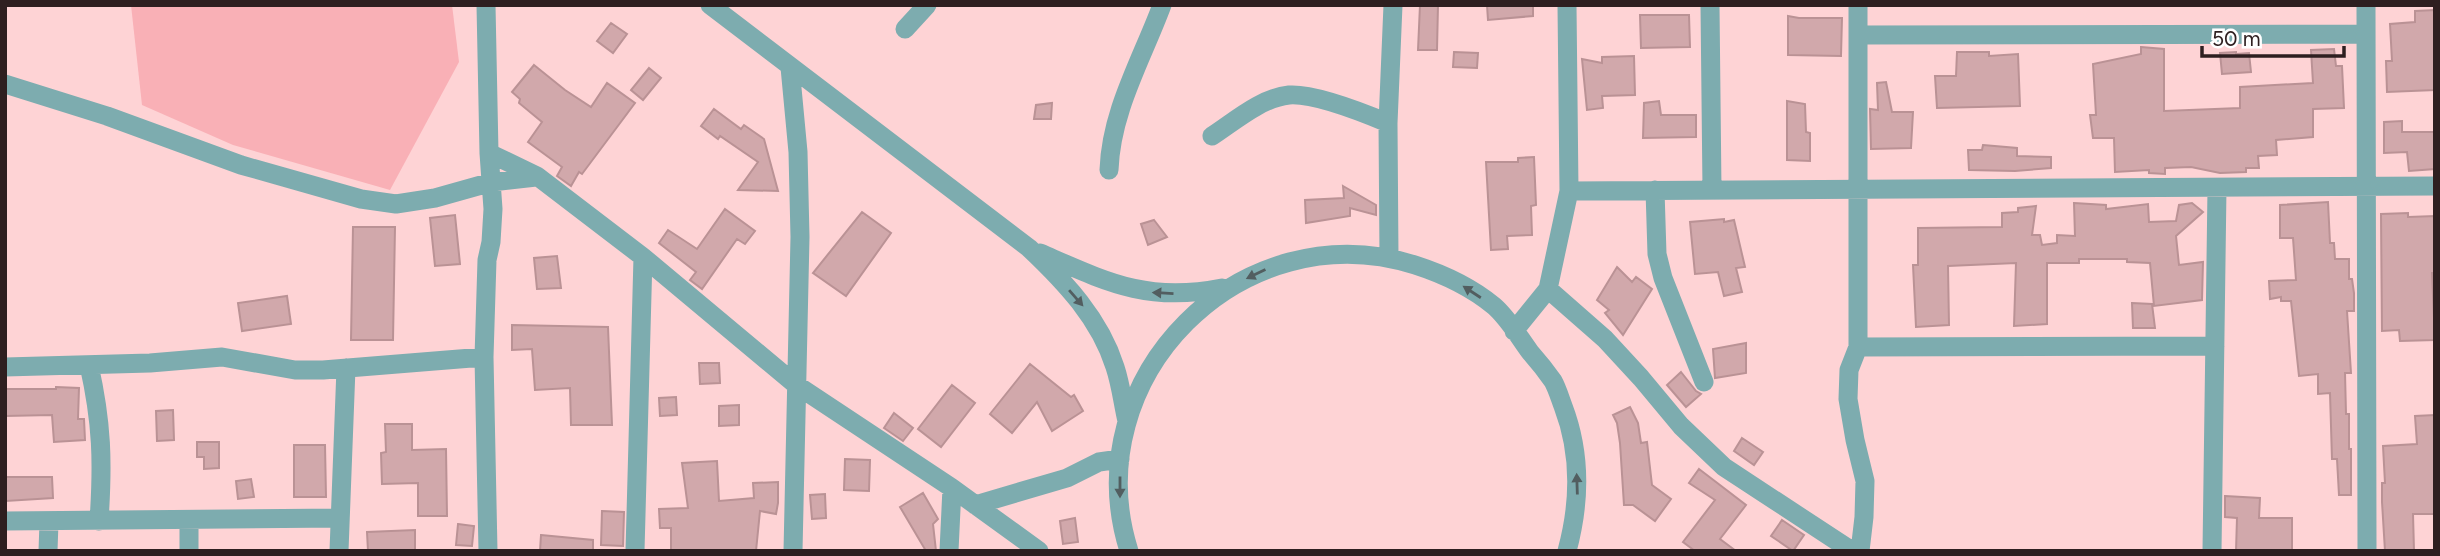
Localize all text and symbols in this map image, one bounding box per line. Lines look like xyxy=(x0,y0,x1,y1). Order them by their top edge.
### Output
scale bar xyxy=(2202,14,2344,58)
text: 50 m xyxy=(2212,26,2261,51)
one-way arrow xyxy=(1246,268,1266,279)
one-way arrow xyxy=(1463,286,1482,299)
one-way arrow xyxy=(1151,288,1173,299)
one-way arrow xyxy=(1068,289,1083,306)
one-way arrow xyxy=(1571,472,1582,494)
one-way arrow xyxy=(1114,476,1126,498)

